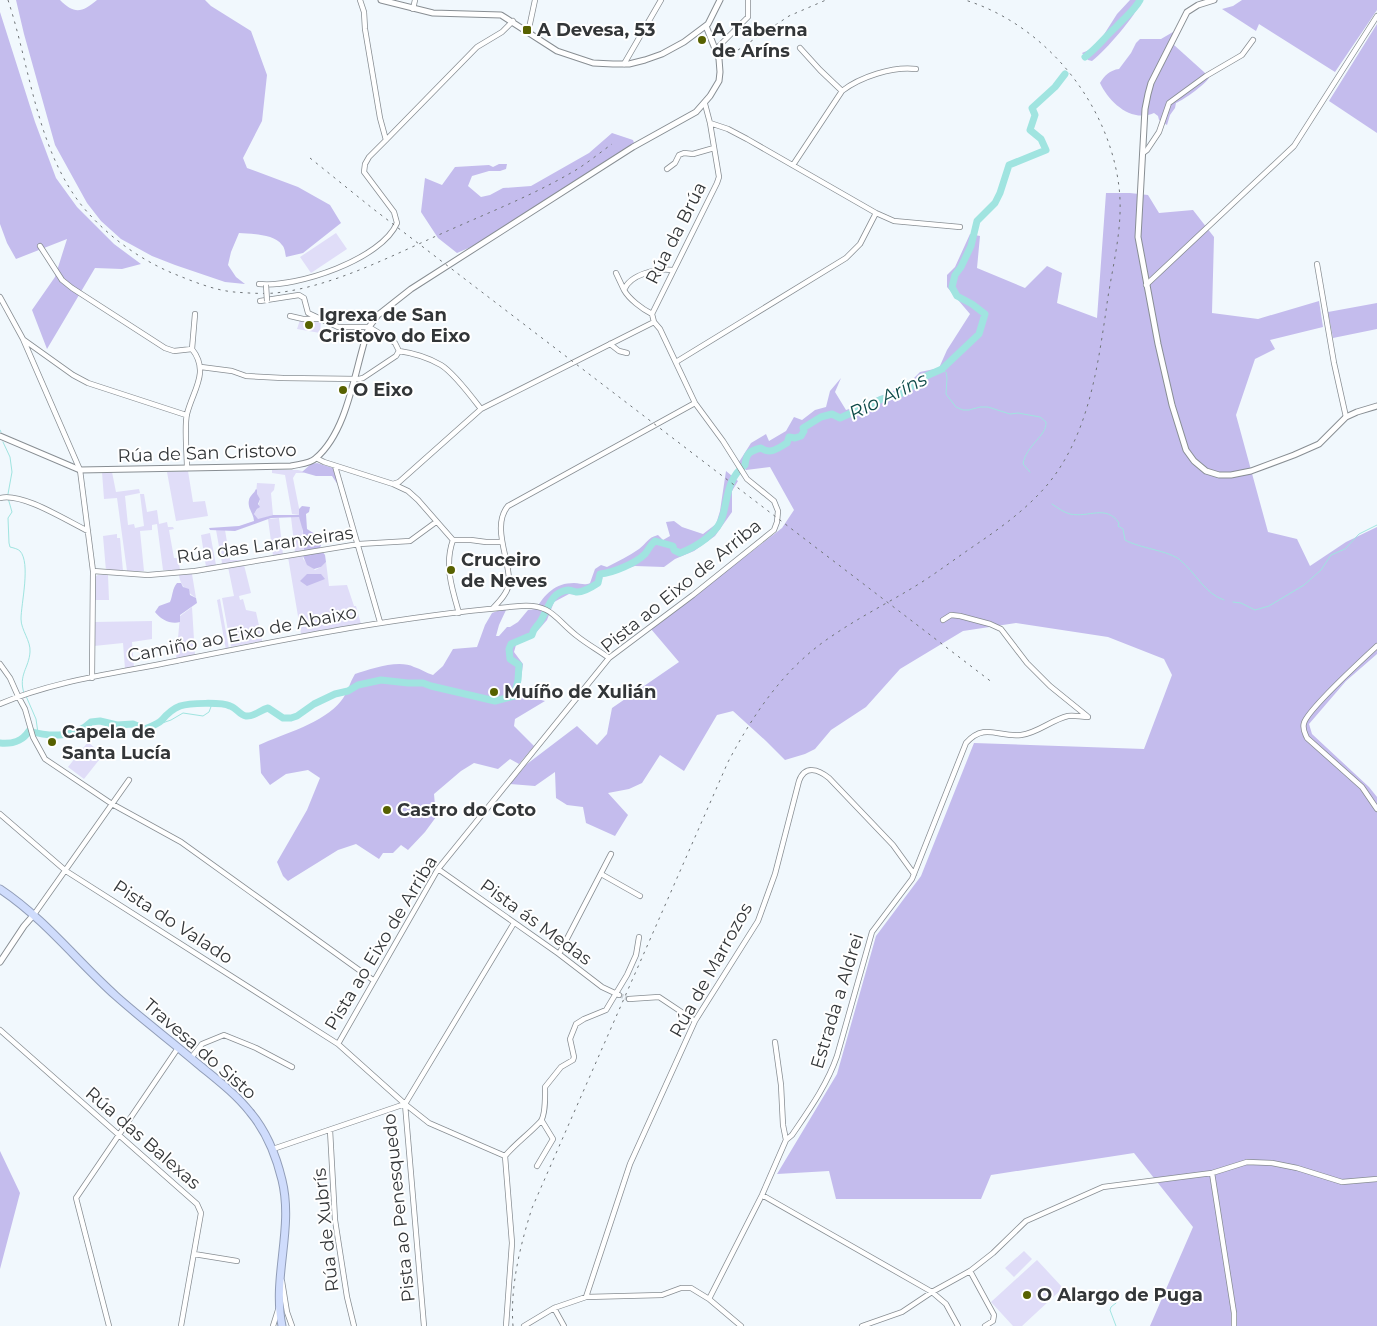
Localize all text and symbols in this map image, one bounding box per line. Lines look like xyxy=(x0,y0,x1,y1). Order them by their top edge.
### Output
place label: A Devesa, 53 xyxy=(536,19,656,41)
place label: A Taberna de Aríns xyxy=(711,19,808,62)
marker: A Devesa, 53 xyxy=(521,24,533,36)
marker: A Taberna de Aríns xyxy=(696,34,708,46)
street label: Rúa da Brúa xyxy=(641,178,711,288)
place label: Igrexa de San Cristovo do Eixo xyxy=(319,304,470,347)
marker: Igrexa de San Cristovo do Eixo xyxy=(303,319,315,331)
water label: Río Aríns xyxy=(845,367,931,425)
place label: O Eixo xyxy=(353,379,413,401)
marker: O Eixo xyxy=(337,384,349,396)
street label: Rúa de San Cristovo xyxy=(117,439,297,467)
street label: Pista ao Eixo de Arriba xyxy=(596,514,766,658)
street label: Rúa das Laranxeiras xyxy=(175,522,355,568)
place label: Cruceiro de Neves xyxy=(461,549,547,592)
marker: Cruceiro de Neves xyxy=(445,564,457,576)
street label: Camiño ao Eixo de Abaixo xyxy=(126,601,358,667)
place label: Muíño de Xulián xyxy=(504,681,656,703)
marker: Muíño de Xulián xyxy=(488,686,500,698)
place label: Capela de Santa Lucía xyxy=(62,721,171,764)
marker: Capela de Santa Lucía xyxy=(46,736,58,748)
place label: Castro do Coto xyxy=(397,799,536,821)
marker: Castro do Coto xyxy=(381,804,393,816)
street label: Pista ao Eixo de Arriba xyxy=(320,852,442,1034)
street label: Pista ás Medas xyxy=(476,874,596,970)
street label: Pista do Valado xyxy=(109,875,237,969)
street label: Rúa de Marrozos xyxy=(665,899,757,1041)
street label: Estrada a Aldrei xyxy=(806,931,868,1071)
street label: Travesa do Sisto xyxy=(139,994,261,1104)
street label: Rúa das Balexas xyxy=(81,1082,205,1194)
street label: Pista ao Penesquedo xyxy=(378,1113,420,1303)
street label: Rúa de Xubrís xyxy=(309,1167,343,1293)
place label: O Alargo de Puga xyxy=(1037,1284,1203,1306)
marker: O Alargo de Puga xyxy=(1021,1289,1033,1301)

